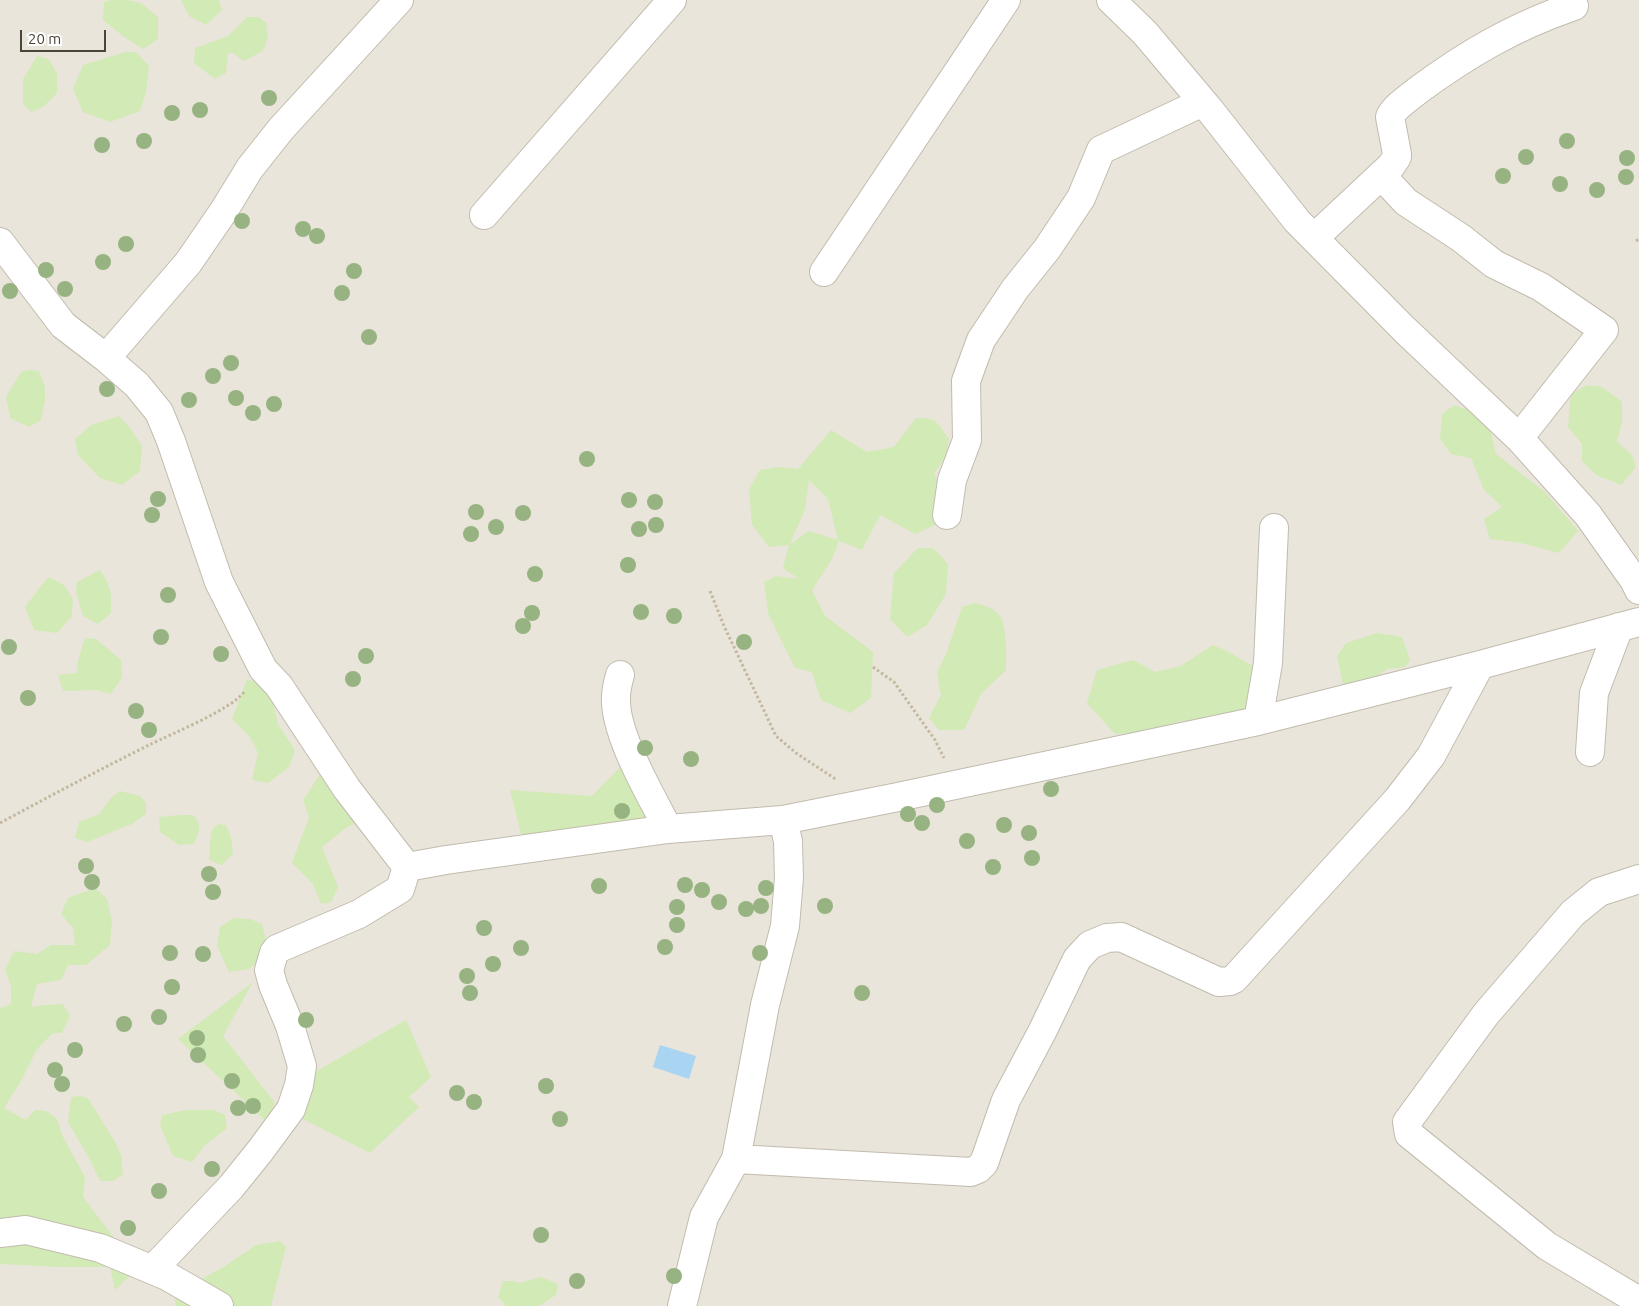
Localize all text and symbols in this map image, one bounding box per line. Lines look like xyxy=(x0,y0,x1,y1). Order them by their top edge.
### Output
scale bar xyxy=(22,20,109,52)
text: 20 m xyxy=(28,30,61,47)

